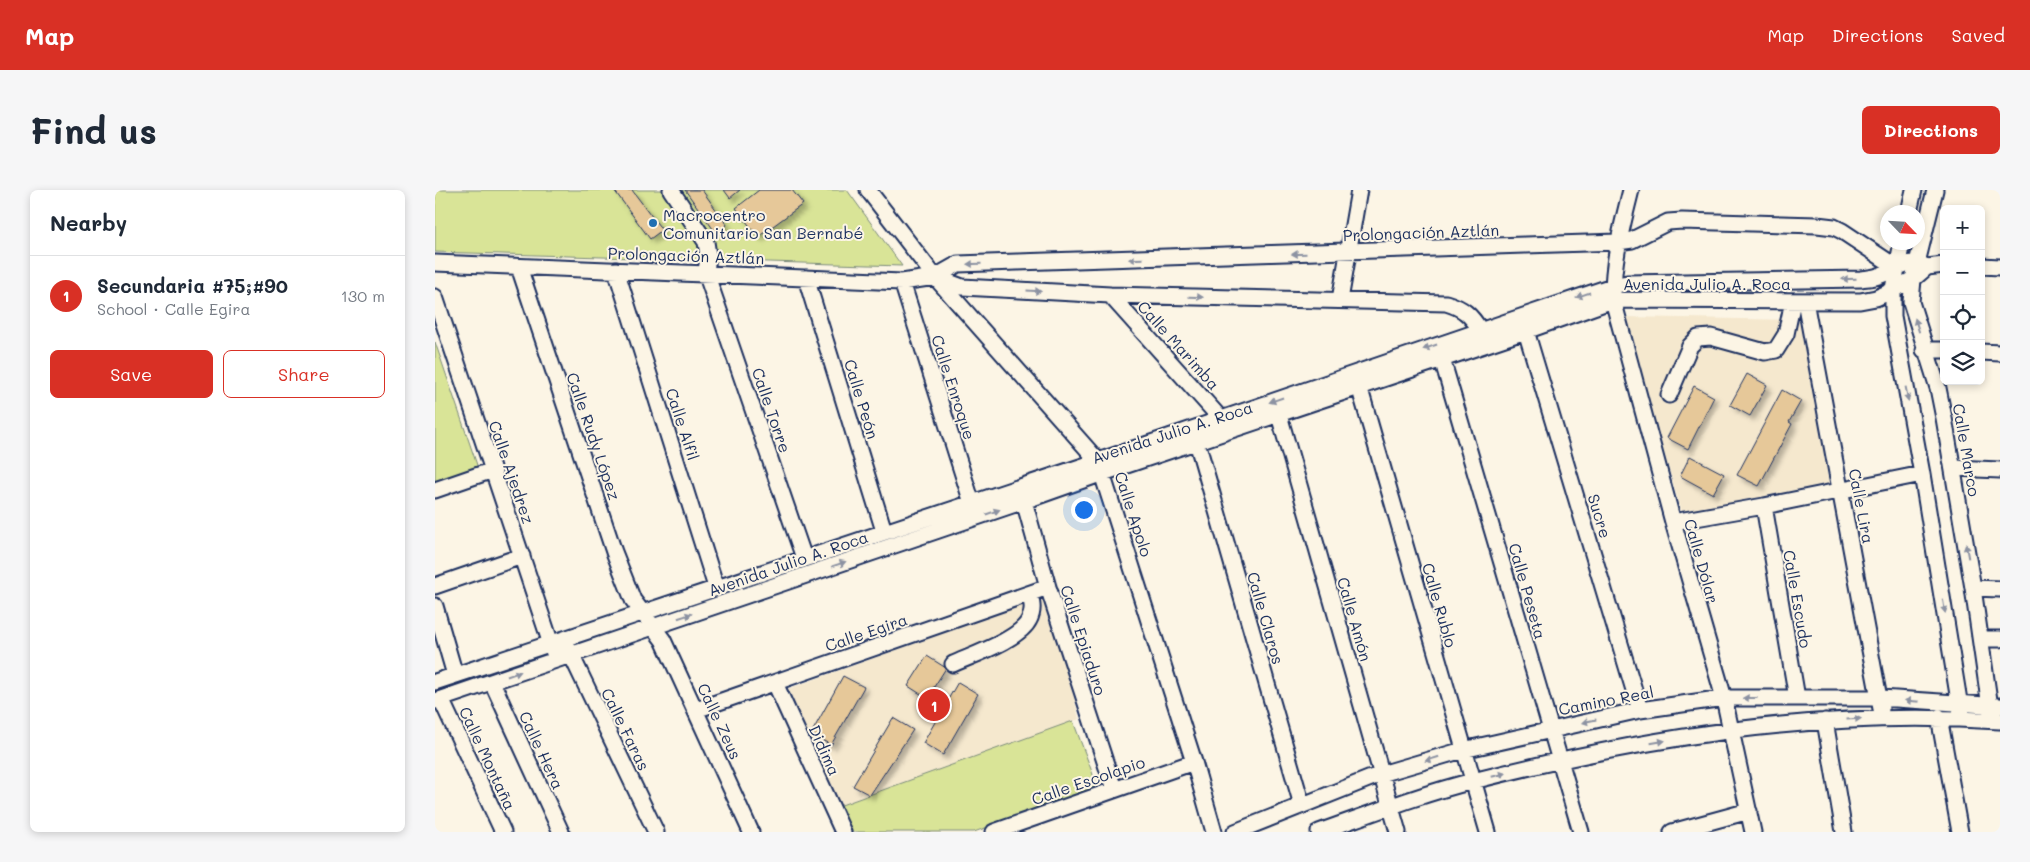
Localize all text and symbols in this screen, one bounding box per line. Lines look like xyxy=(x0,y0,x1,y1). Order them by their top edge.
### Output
text: Map xyxy=(25,20,74,51)
text: Map xyxy=(1767,23,1804,47)
text: Directions xyxy=(1832,23,1924,47)
text: Saved xyxy=(1952,23,2005,47)
button: Directions xyxy=(1862,106,2000,154)
text: Find us xyxy=(30,107,157,153)
place label: Macrocentro Comunitario San Bernabé xyxy=(663,204,863,243)
north arrow xyxy=(1880,205,1925,250)
map controls xyxy=(1940,205,1985,385)
button: + xyxy=(1940,205,1985,250)
text: Nearby xyxy=(50,209,127,236)
marker: Macrocentro Comunitario San Bernabé xyxy=(647,217,659,229)
street label: Prolongación Aztlán xyxy=(1342,219,1500,245)
street label: Prolongación Aztlán xyxy=(607,242,765,268)
one-way arrow xyxy=(1290,250,1306,258)
button: − xyxy=(1940,250,1985,295)
one-way arrow xyxy=(1128,255,1144,263)
one-way arrow xyxy=(966,260,982,268)
text: Secundaria #75;#90 xyxy=(97,273,288,298)
street label: Avenida Julio A. Roca xyxy=(1623,273,1791,294)
one-way arrow xyxy=(1841,275,1857,283)
text: 1 xyxy=(62,285,70,306)
text: 130 m xyxy=(341,285,385,306)
one-way arrow xyxy=(1026,287,1042,295)
one-way arrow xyxy=(1576,292,1591,299)
one-way arrow xyxy=(1189,293,1205,301)
button: locate xyxy=(1940,295,1985,340)
street label: Calle Marimba xyxy=(1133,296,1225,394)
text: School · Calle Egira xyxy=(97,298,250,319)
one-way arrow xyxy=(1912,317,1920,332)
street label: Calle Enroque xyxy=(927,332,981,442)
button: layers xyxy=(1940,340,1985,385)
one-way arrow xyxy=(1422,344,1437,352)
button: Save xyxy=(50,350,213,398)
button: Share xyxy=(223,350,385,398)
street label: Calle Peón xyxy=(840,356,884,442)
street label: Calle Torre xyxy=(748,365,796,455)
street label: Calle Rudy López xyxy=(562,369,626,503)
street label: Calle Alfil xyxy=(661,385,705,463)
one-way arrow xyxy=(1903,386,1911,402)
street label: Avenida Julio A. Roca xyxy=(1089,396,1255,468)
one-way arrow xyxy=(1268,397,1283,405)
street label: Calle Marco xyxy=(1948,402,1986,498)
street label: Calle Ajedrez xyxy=(485,418,540,526)
street label: Calle Lira xyxy=(1844,467,1880,545)
street label: Calle Apolo xyxy=(1110,469,1158,559)
street label: Sucre xyxy=(1583,491,1617,541)
your location xyxy=(1071,497,1097,523)
one-way arrow xyxy=(985,508,1000,515)
street label: Calle Dólar xyxy=(1680,516,1724,606)
street label: Avenida Julio A. Roca xyxy=(705,526,871,600)
street label: Calle Peseta xyxy=(1504,541,1552,641)
one-way arrow xyxy=(1962,543,1970,559)
street label: Calle Escudo xyxy=(1779,548,1817,650)
one-way arrow xyxy=(831,560,846,567)
street label: Calle Rublo xyxy=(1418,560,1462,650)
street label: Calle Claros xyxy=(1243,569,1289,667)
street label: Calle Amón xyxy=(1333,574,1377,664)
street label: Calle Epiaduro xyxy=(1056,582,1112,698)
one-way arrow xyxy=(1941,598,1949,614)
street label: Calle Egira xyxy=(822,608,910,656)
one-way arrow xyxy=(677,612,692,619)
one-way arrow xyxy=(507,670,522,678)
street label: Calle Zeus xyxy=(693,680,747,762)
street label: Camino Real xyxy=(1557,680,1655,720)
street label: Calle Faras xyxy=(597,684,655,774)
pin: 1 xyxy=(918,686,950,724)
one-way arrow xyxy=(1742,694,1758,702)
one-way arrow xyxy=(1904,697,1920,705)
street label: Calle Montaña xyxy=(455,703,521,813)
street label: Calle Hera xyxy=(515,708,569,792)
one-way arrow xyxy=(1847,715,1863,723)
one-way arrow xyxy=(1582,717,1597,725)
street label: Didima xyxy=(804,721,846,779)
one-way arrow xyxy=(1651,738,1667,746)
street label: Calle Escolapio xyxy=(1029,751,1147,809)
one-way arrow xyxy=(1424,756,1439,764)
one-way arrow xyxy=(1492,771,1507,779)

